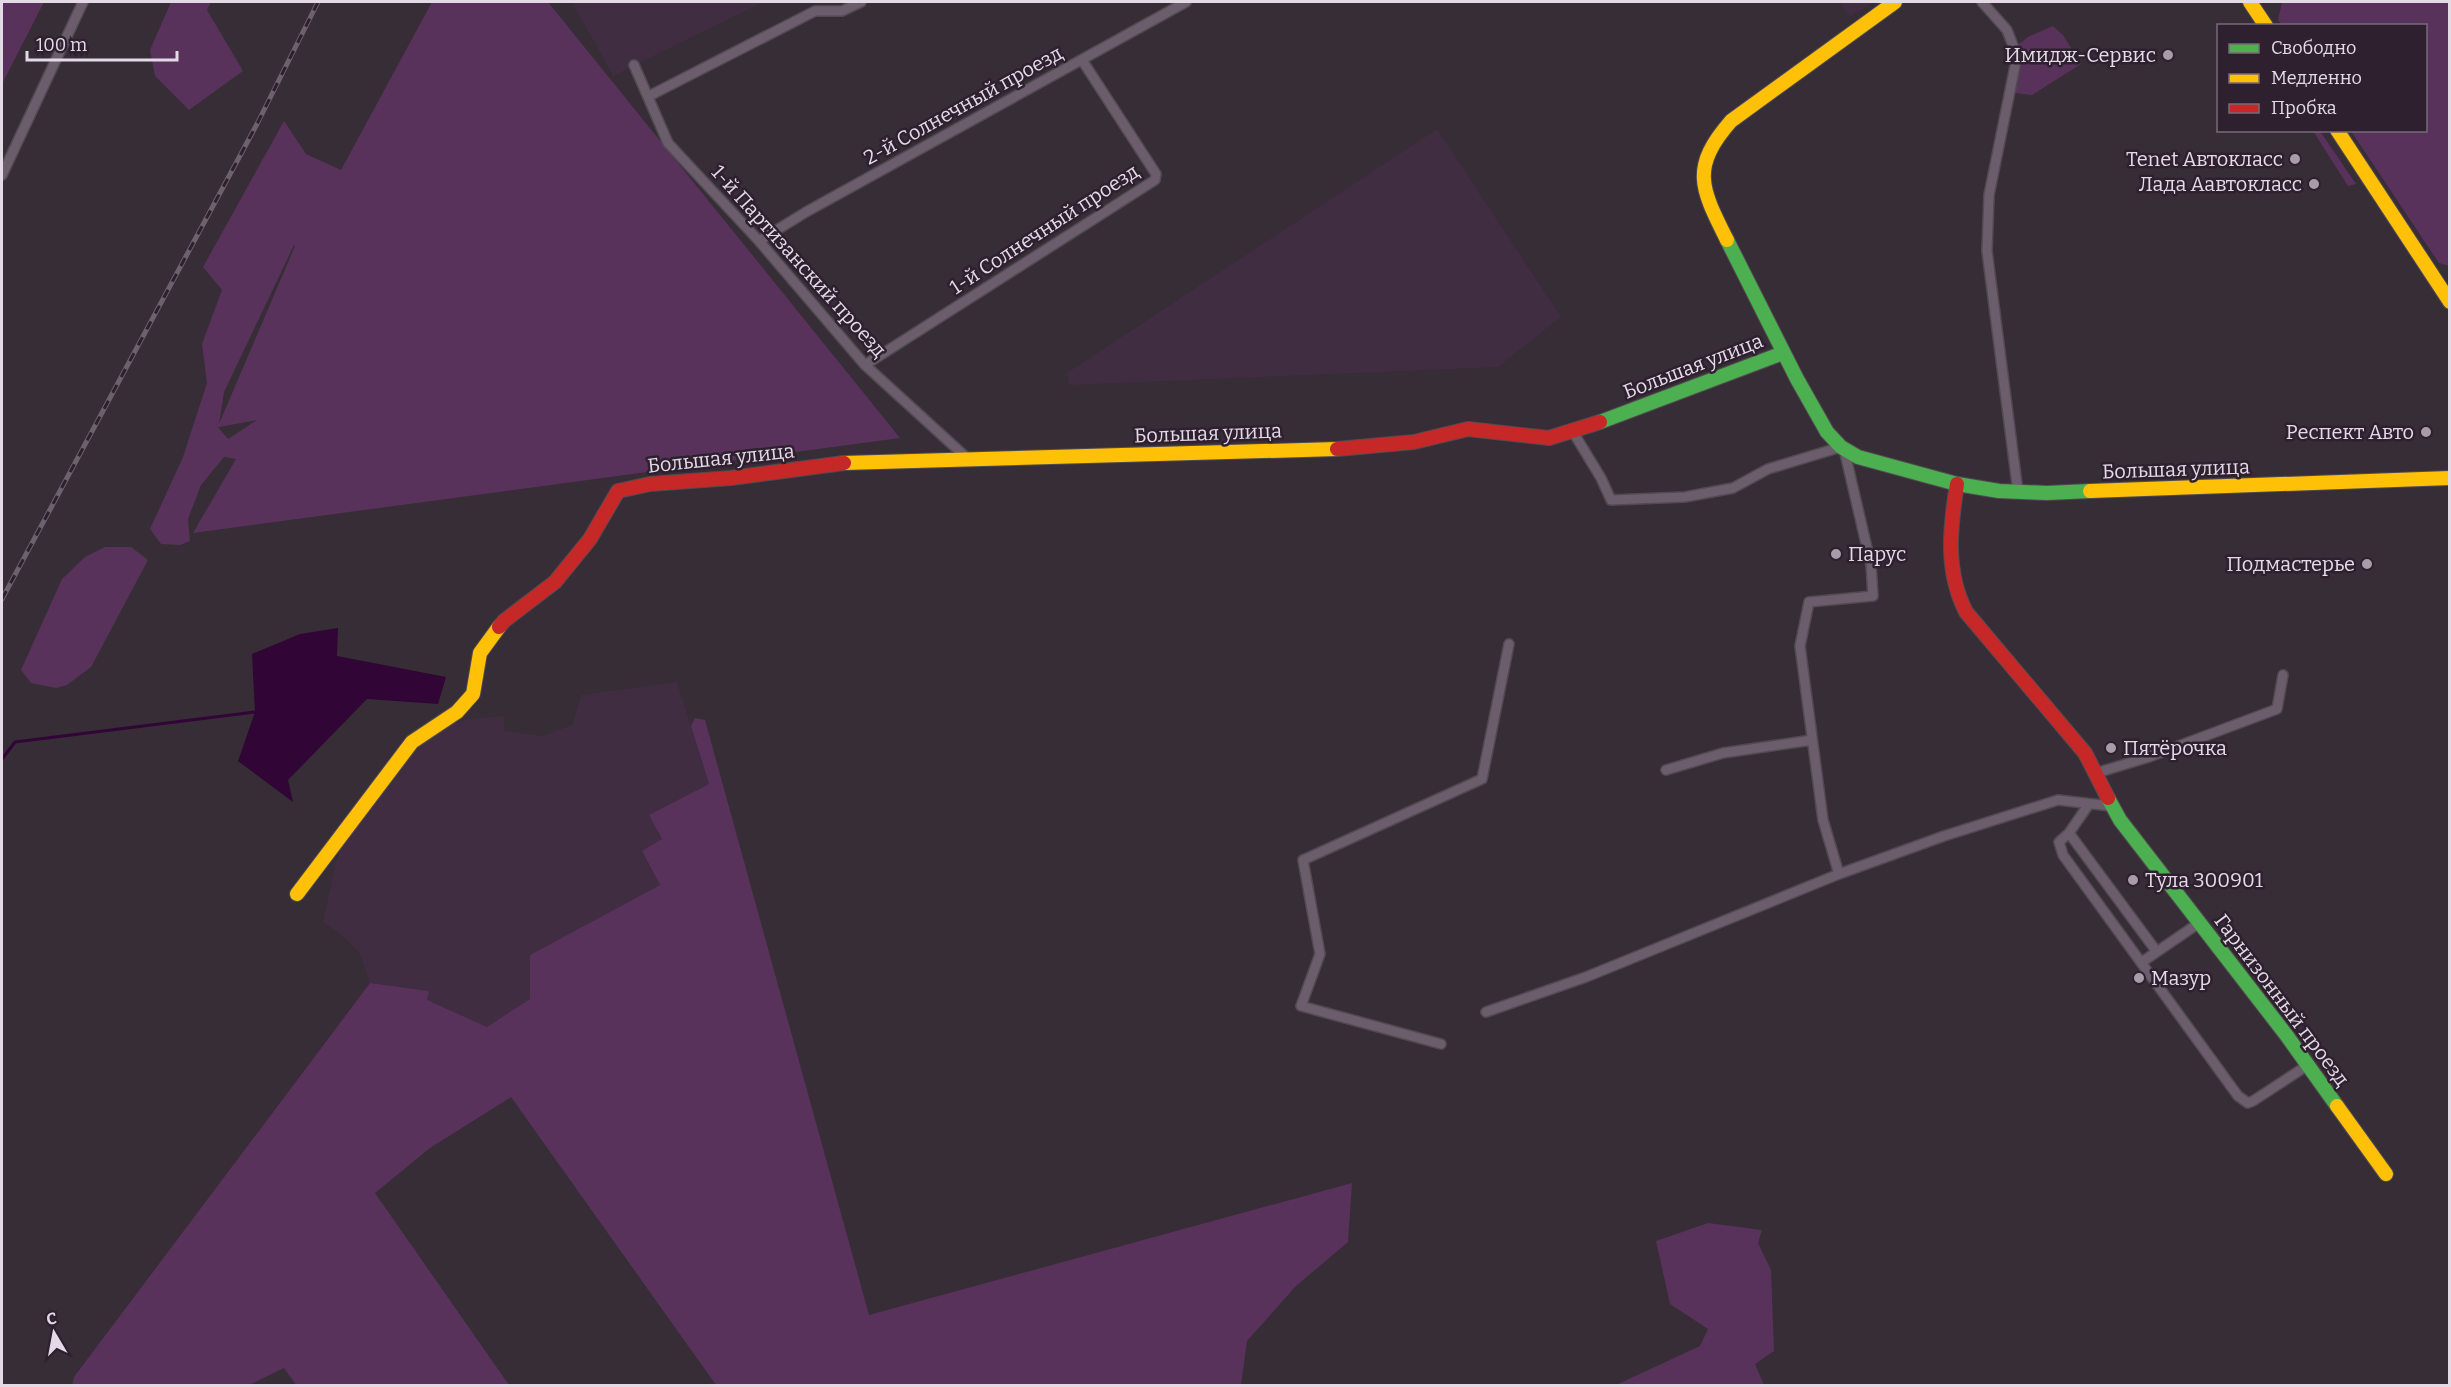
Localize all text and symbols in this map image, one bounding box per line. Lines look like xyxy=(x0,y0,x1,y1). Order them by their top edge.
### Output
scale bar xyxy=(27,24,177,62)
legend xyxy=(2217,24,2427,132)
text: 100 m xyxy=(36,34,87,56)
text: Свободно xyxy=(2271,37,2356,59)
street label: 2-й Солнечный проезд xyxy=(860,40,1066,170)
place label: Имидж-Сервис xyxy=(2004,43,2156,67)
marker: Имидж-Сервис xyxy=(2161,48,2175,62)
text: Медленно xyxy=(2271,67,2362,89)
text: Пробка xyxy=(2271,97,2337,119)
place label: Tenet Автокласс xyxy=(2126,147,2283,171)
marker: Tenet Автокласс xyxy=(2288,152,2302,166)
street label: 1-й Солнечный проезд xyxy=(945,159,1143,299)
street label: 1-й Партизанский проезд xyxy=(706,160,892,362)
place label: Лада Аавтокласс xyxy=(2139,172,2302,196)
marker: Лада Аавтокласс xyxy=(2307,177,2321,191)
street label: Большая улица xyxy=(1620,328,1766,404)
street label: Большая улица xyxy=(1134,418,1282,448)
place label: Респект Авто xyxy=(2286,420,2414,444)
marker: Респект Авто xyxy=(2419,425,2433,439)
street label: Большая улица xyxy=(646,438,796,478)
street label: Большая улица xyxy=(2102,454,2250,484)
place label: Парус xyxy=(1848,542,1906,566)
marker: Парус xyxy=(1829,547,1843,561)
place label: Подмастерье xyxy=(2227,552,2355,576)
marker: Подмастерье xyxy=(2360,557,2374,571)
place label: Пятёрочка xyxy=(2123,736,2227,760)
marker: Пятёрочка xyxy=(2104,741,2118,755)
place label: Тула 300901 xyxy=(2145,868,2263,892)
marker: Тула 300901 xyxy=(2126,873,2140,887)
street label: Гарнизонный проезд xyxy=(2210,909,2354,1091)
place label: Мазур xyxy=(2151,966,2211,990)
marker: Мазур xyxy=(2132,971,2146,985)
north arrow xyxy=(24,1303,84,1363)
text: С xyxy=(45,1308,58,1329)

